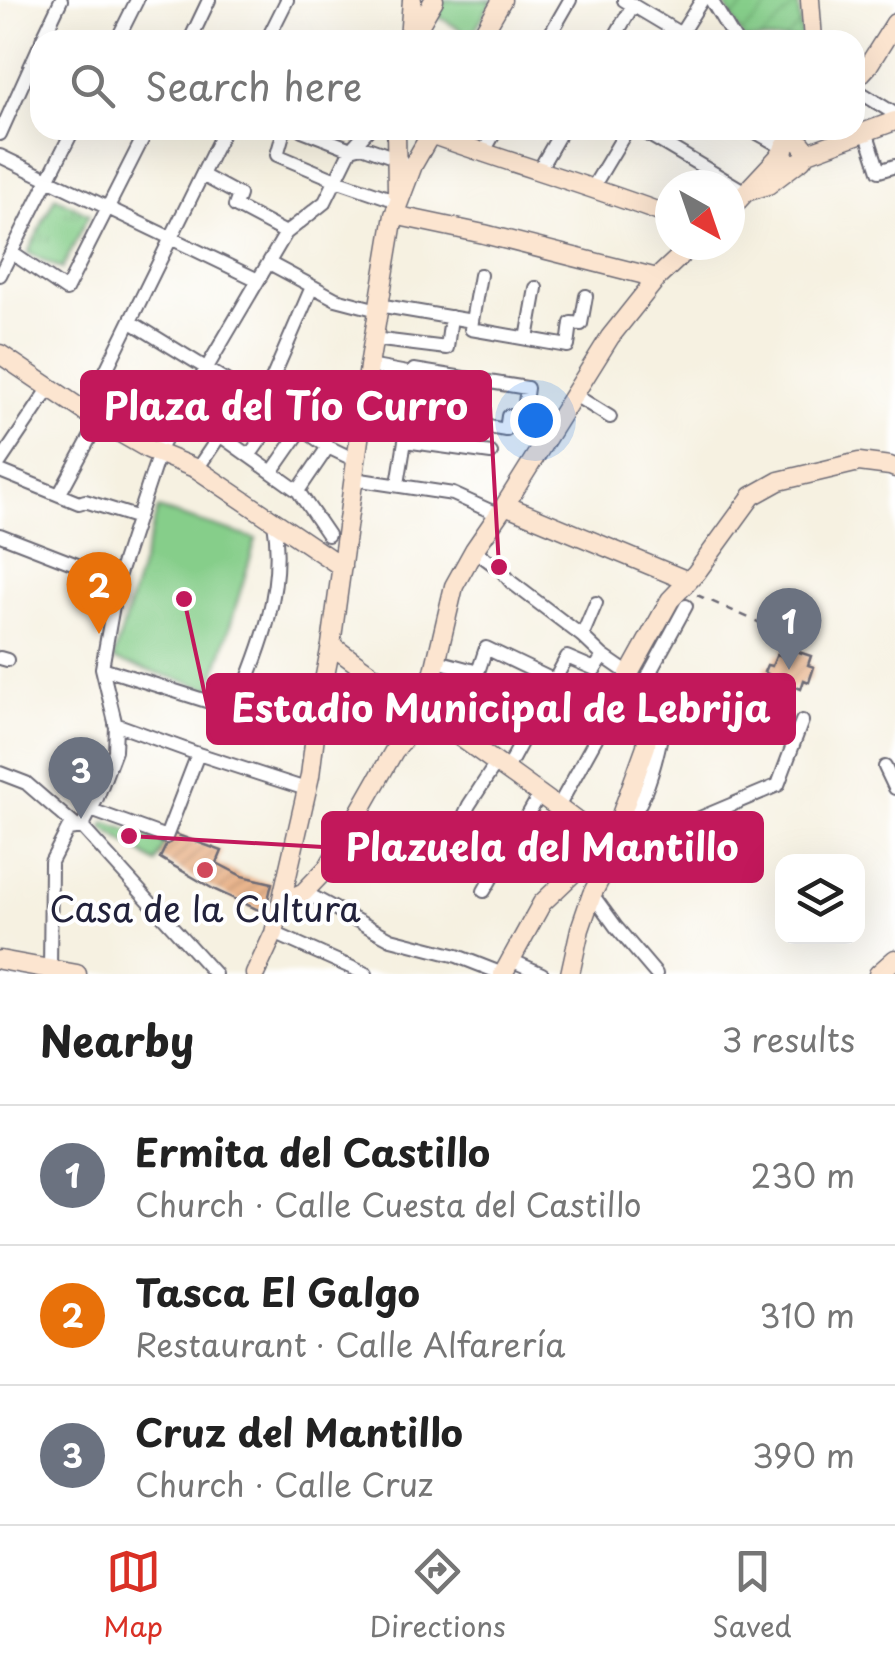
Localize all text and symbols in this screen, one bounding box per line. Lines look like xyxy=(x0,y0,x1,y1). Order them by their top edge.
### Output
search box xyxy=(30,30,865,140)
text: Search here xyxy=(145,57,362,114)
icon: search xyxy=(65,58,120,113)
north arrow xyxy=(655,170,745,260)
callout: Plaza del Tío Curro xyxy=(82,372,490,440)
text: Plaza del Tío Curro xyxy=(104,376,468,433)
your location xyxy=(510,395,561,446)
pin: 2 xyxy=(66,552,132,634)
pin: 1 xyxy=(756,588,822,670)
callout: Estadio Municipal de Lebrija xyxy=(208,675,794,743)
text: Estadio Municipal de Lebrija xyxy=(231,678,771,735)
pin: 3 xyxy=(48,736,114,819)
callout: Plazuela del Mantillo xyxy=(323,813,762,881)
text: Plazuela del Mantillo xyxy=(345,817,739,874)
map controls xyxy=(775,854,865,944)
button: layers xyxy=(775,854,865,944)
marker: Casa de la Cultura xyxy=(194,859,216,881)
place label: Casa de la Cultura xyxy=(49,881,361,934)
text: Nearby xyxy=(40,1008,194,1071)
text: 3 results xyxy=(721,1015,855,1063)
text: Ermita del Castillo xyxy=(135,1123,490,1180)
text: 1 xyxy=(65,1151,80,1199)
text: 230 m xyxy=(750,1151,855,1199)
text: Church · Calle Cuesta del Castillo xyxy=(135,1180,642,1228)
text: Tasca El Galgo xyxy=(135,1263,420,1320)
text: 2 xyxy=(61,1291,84,1339)
text: 310 m xyxy=(759,1291,855,1339)
text: Restaurant · Calle Alfarería xyxy=(135,1320,565,1368)
text: Cruz del Mantillo xyxy=(135,1403,463,1460)
text: 3 xyxy=(62,1431,83,1479)
text: 390 m xyxy=(752,1431,855,1479)
text: Church · Calle Cruz xyxy=(135,1460,433,1508)
tab: Map xyxy=(103,1544,163,1647)
tab: Directions xyxy=(370,1544,506,1647)
tab: Saved xyxy=(712,1544,792,1647)

